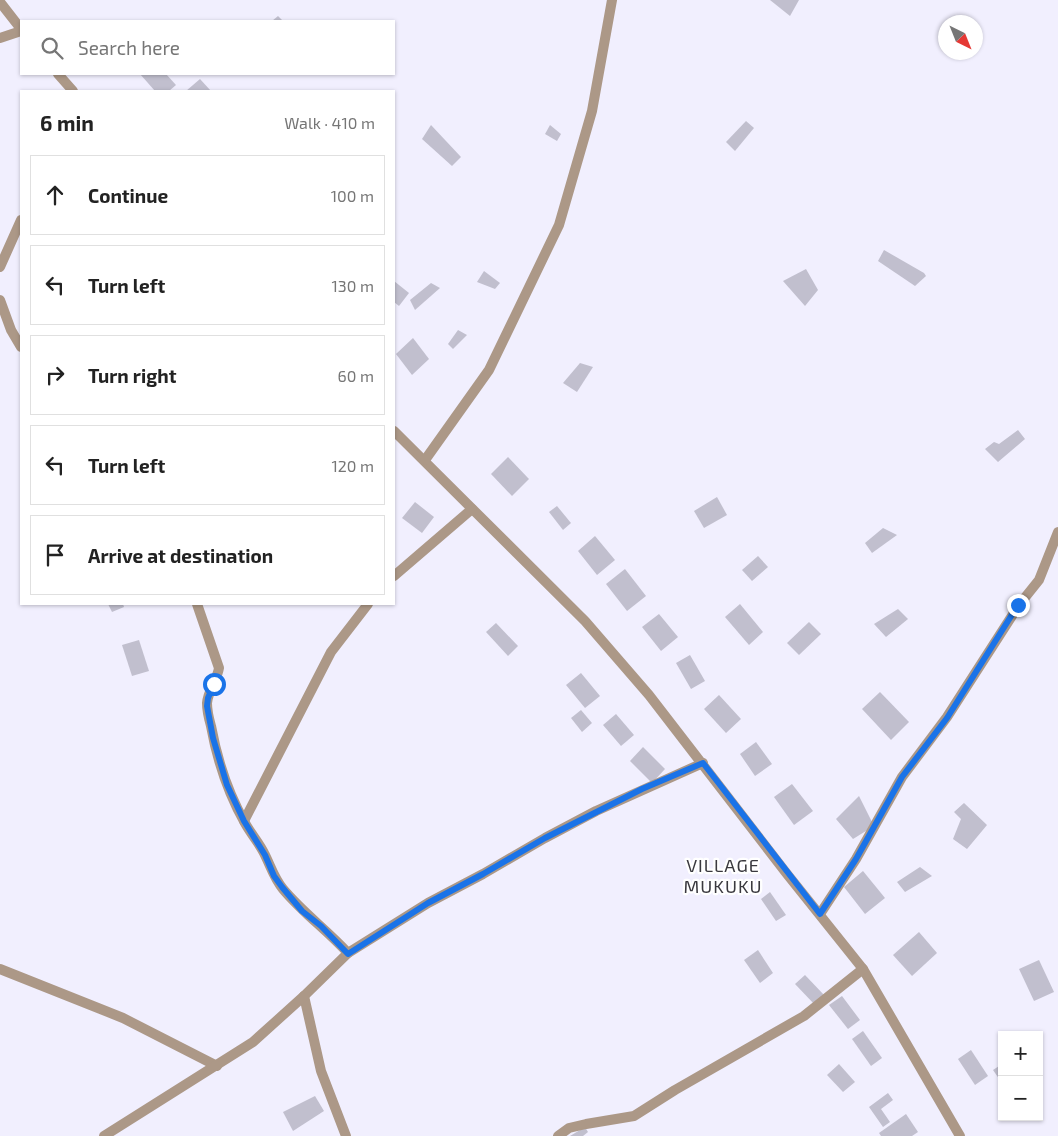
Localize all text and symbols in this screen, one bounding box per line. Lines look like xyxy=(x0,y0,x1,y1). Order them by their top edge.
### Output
north arrow xyxy=(938,15,983,60)
search box xyxy=(20,20,395,75)
icon: search xyxy=(38,34,66,62)
text: Search here xyxy=(78,36,180,59)
text: 6 min xyxy=(40,110,94,135)
text: Walk · 410 m xyxy=(284,113,375,132)
icon: ahead xyxy=(41,181,69,209)
text: Continue xyxy=(88,184,168,207)
text: 100 m xyxy=(331,186,374,205)
icon: left xyxy=(41,271,69,299)
text: Turn left xyxy=(88,274,165,297)
text: 130 m xyxy=(332,276,374,295)
icon: right xyxy=(41,361,69,389)
text: Turn right xyxy=(88,364,176,387)
text: 60 m xyxy=(338,366,374,385)
icon: left xyxy=(41,451,69,479)
text: Turn left xyxy=(88,454,165,477)
text: 120 m xyxy=(331,456,374,475)
icon: arrive xyxy=(41,541,69,569)
text: Arrive at destination xyxy=(88,544,273,567)
route end xyxy=(1007,594,1030,617)
route start xyxy=(203,673,226,696)
district label: VILLAGE MUKUKU xyxy=(683,854,763,897)
map controls xyxy=(998,1031,1043,1121)
button: + xyxy=(998,1031,1043,1076)
button: − xyxy=(998,1076,1043,1121)

